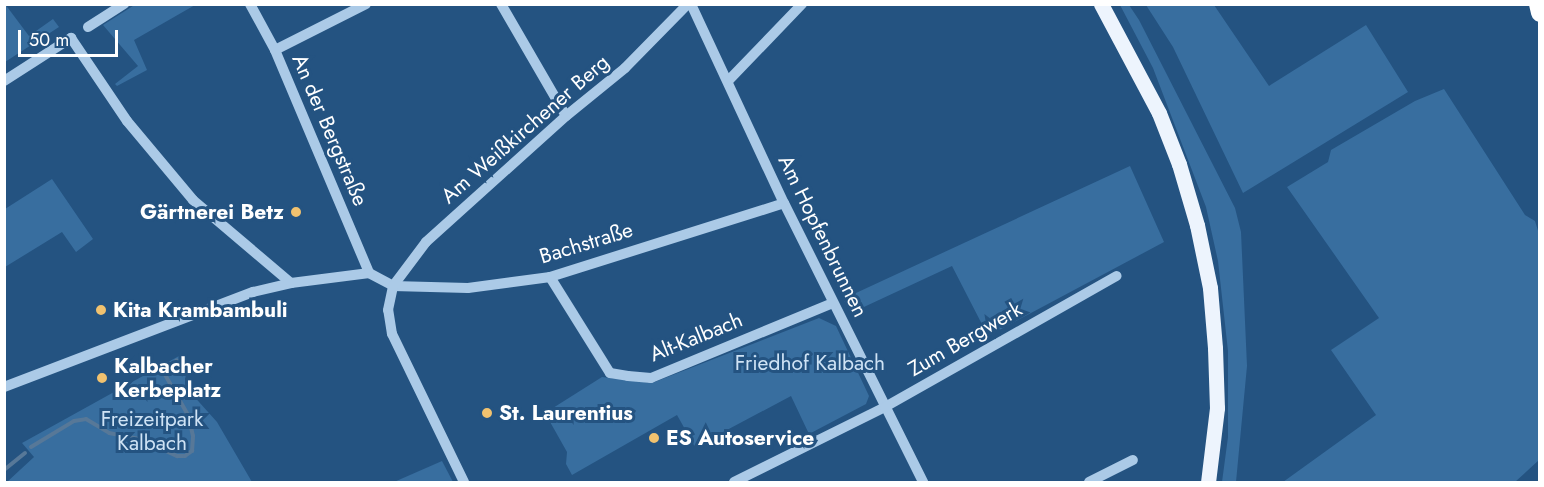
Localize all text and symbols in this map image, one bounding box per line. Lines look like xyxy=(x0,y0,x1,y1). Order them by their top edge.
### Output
scale bar xyxy=(21,18,122,56)
text: 50 m xyxy=(29,27,69,53)
street label: Am Weißkirchener Berg xyxy=(436,49,614,209)
street label: An der Bergstraße xyxy=(287,50,373,210)
street label: Am Hopfenbrunnen xyxy=(773,151,873,321)
place label: Gärtnerei Betz xyxy=(140,199,284,225)
marker: Gärtnerei Betz xyxy=(289,205,303,219)
street label: Bachstraße xyxy=(536,217,636,269)
street label: Zum Bergwerk xyxy=(904,296,1026,382)
place label: Kita Krambambuli xyxy=(113,297,288,323)
marker: Kita Krambambuli xyxy=(94,303,108,317)
street label: Alt-Kalbach xyxy=(646,307,746,367)
park label: Friedhof Kalbach xyxy=(735,350,885,376)
place label: Kalbacher Kerbeplatz xyxy=(114,353,221,403)
marker: Kalbacher Kerbeplatz xyxy=(95,371,109,385)
place label: St. Laurentius xyxy=(499,400,633,426)
park label: Freizeitpark Kalbach xyxy=(101,406,203,456)
marker: St. Laurentius xyxy=(480,406,494,420)
place label: ES Autoservice xyxy=(666,425,814,451)
marker: ES Autoservice xyxy=(647,431,661,445)

